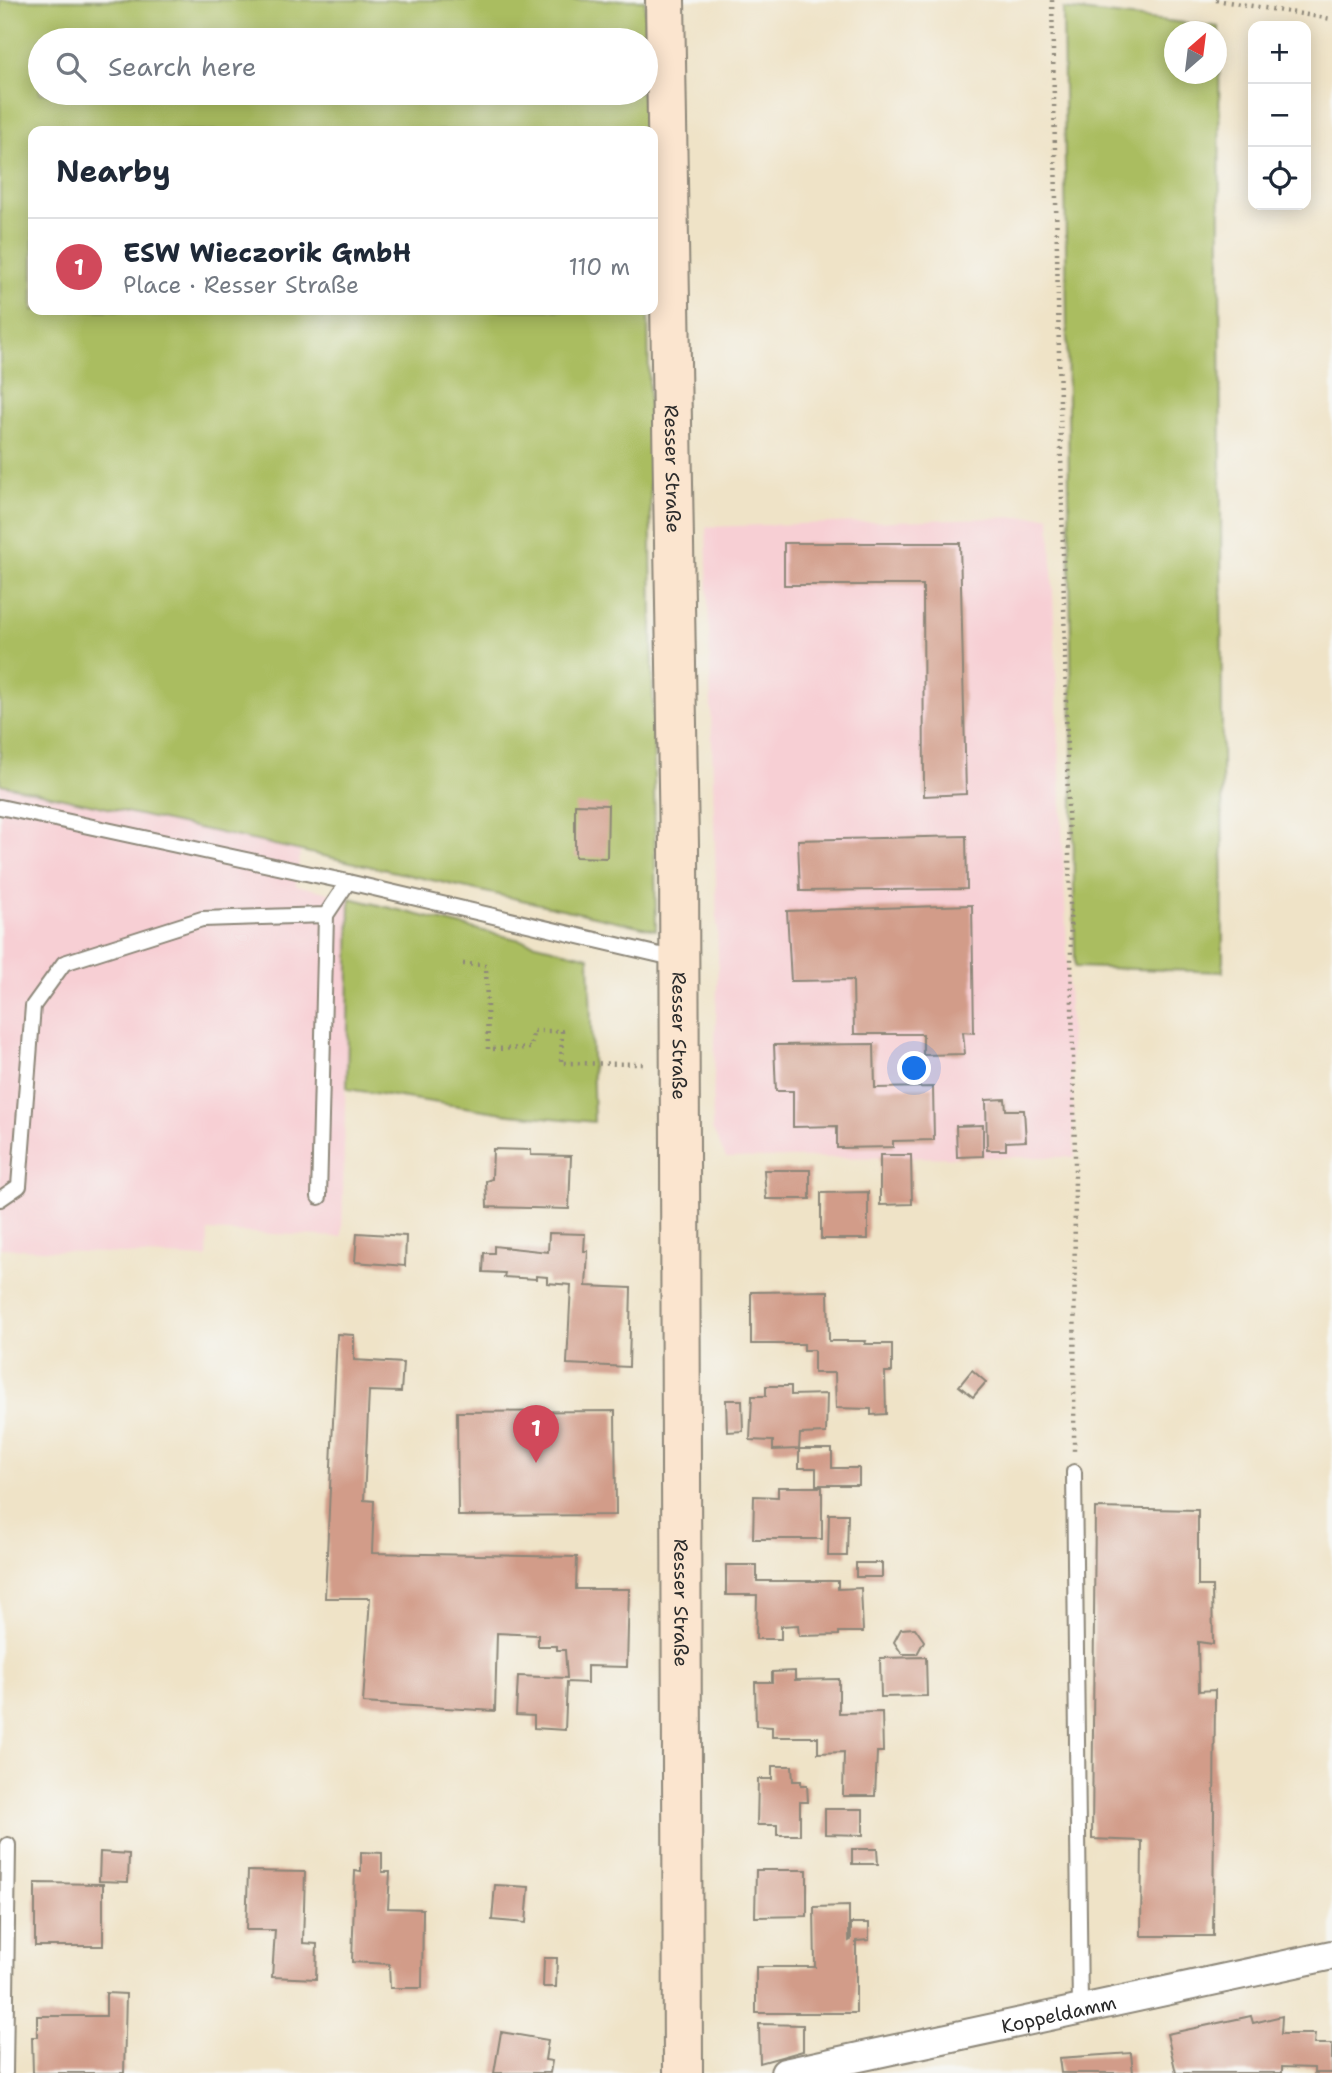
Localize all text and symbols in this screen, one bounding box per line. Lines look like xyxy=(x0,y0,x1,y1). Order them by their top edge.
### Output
north arrow xyxy=(1164,21,1227,84)
map controls xyxy=(1248,21,1311,210)
button: + xyxy=(1248,21,1311,84)
search box xyxy=(28,28,658,105)
icon: search xyxy=(52,48,90,86)
text: Search here xyxy=(108,49,257,84)
button: − xyxy=(1248,84,1311,147)
button: locate xyxy=(1248,147,1311,210)
text: Nearby xyxy=(56,151,171,192)
text: ESW Wieczorik GmbH xyxy=(123,235,411,270)
text: 1 xyxy=(74,252,84,282)
text: 110 m xyxy=(568,252,630,282)
text: Place · Resser Straße xyxy=(123,270,359,300)
street label: Resser Straße xyxy=(659,405,686,533)
street label: Resser Straße xyxy=(667,972,692,1100)
your location xyxy=(897,1051,931,1085)
pin: 1 xyxy=(513,1405,559,1463)
street label: Resser Straße xyxy=(669,1539,694,1667)
street label: Koppeldamm xyxy=(999,1989,1119,2039)

